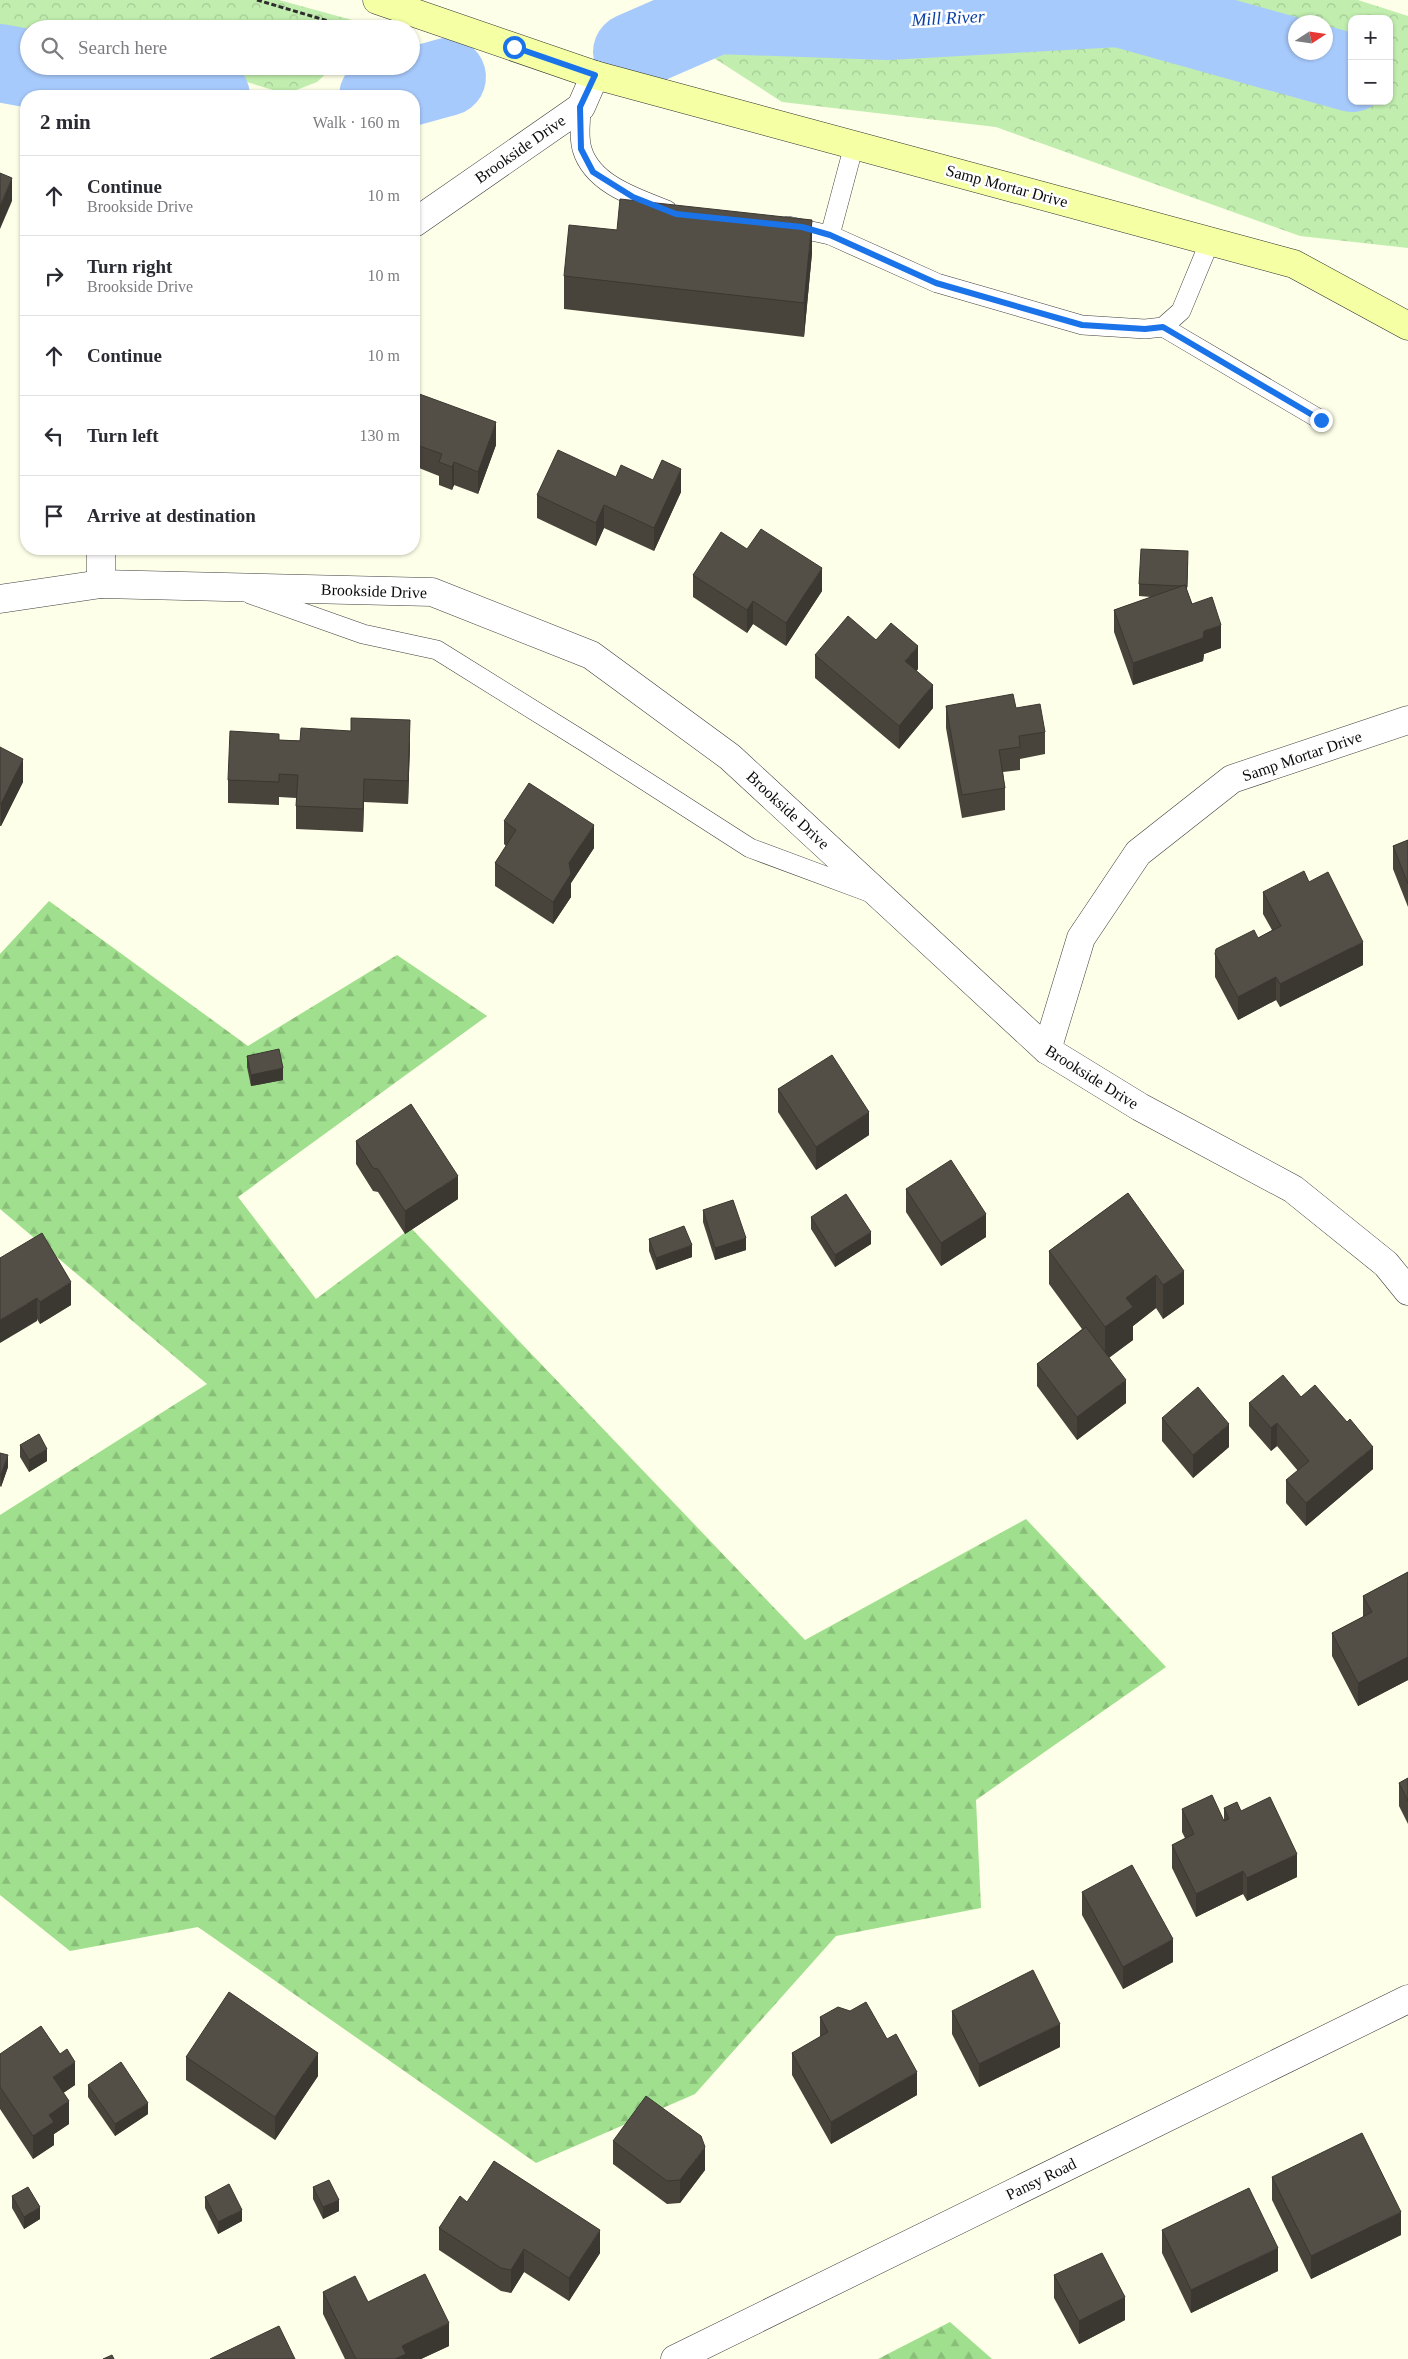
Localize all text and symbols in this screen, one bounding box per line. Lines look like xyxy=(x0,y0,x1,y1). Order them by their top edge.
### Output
water label: Mill River xyxy=(910,6,986,30)
north arrow xyxy=(1288,15,1333,60)
map controls xyxy=(1348,15,1393,105)
button: + xyxy=(1348,15,1393,60)
search box xyxy=(20,20,420,75)
icon: search xyxy=(38,34,66,62)
route start xyxy=(503,36,526,59)
text: Search here xyxy=(78,37,167,58)
button: − xyxy=(1348,60,1393,105)
text: 2 min xyxy=(40,110,91,134)
street label: Brookside Drive xyxy=(472,112,568,186)
text: Walk · 160 m xyxy=(313,114,400,131)
street label: Samp Mortar Drive xyxy=(944,162,1070,211)
text: Continue xyxy=(87,176,162,197)
icon: ahead xyxy=(40,182,68,210)
text: 10 m xyxy=(368,187,400,204)
text: Brookside Drive xyxy=(87,198,193,215)
text: Turn right xyxy=(87,256,172,277)
icon: right xyxy=(40,262,68,290)
text: 10 m xyxy=(368,267,400,284)
text: Brookside Drive xyxy=(87,278,193,295)
icon: ahead xyxy=(40,342,68,370)
text: Continue xyxy=(87,345,162,366)
text: 10 m xyxy=(368,347,400,364)
route end xyxy=(1310,409,1333,432)
icon: left xyxy=(40,422,68,450)
text: Turn left xyxy=(87,425,159,446)
text: 130 m xyxy=(360,427,400,444)
icon: arrive xyxy=(40,502,68,530)
text: Arrive at destination xyxy=(87,505,256,526)
street label: Brookside Drive xyxy=(321,581,427,601)
street label: Samp Mortar Drive xyxy=(1240,728,1364,785)
street label: Brookside Drive xyxy=(743,768,833,852)
street label: Brookside Drive xyxy=(1042,1042,1142,1112)
street label: Pansy Road xyxy=(1003,2155,1079,2204)

